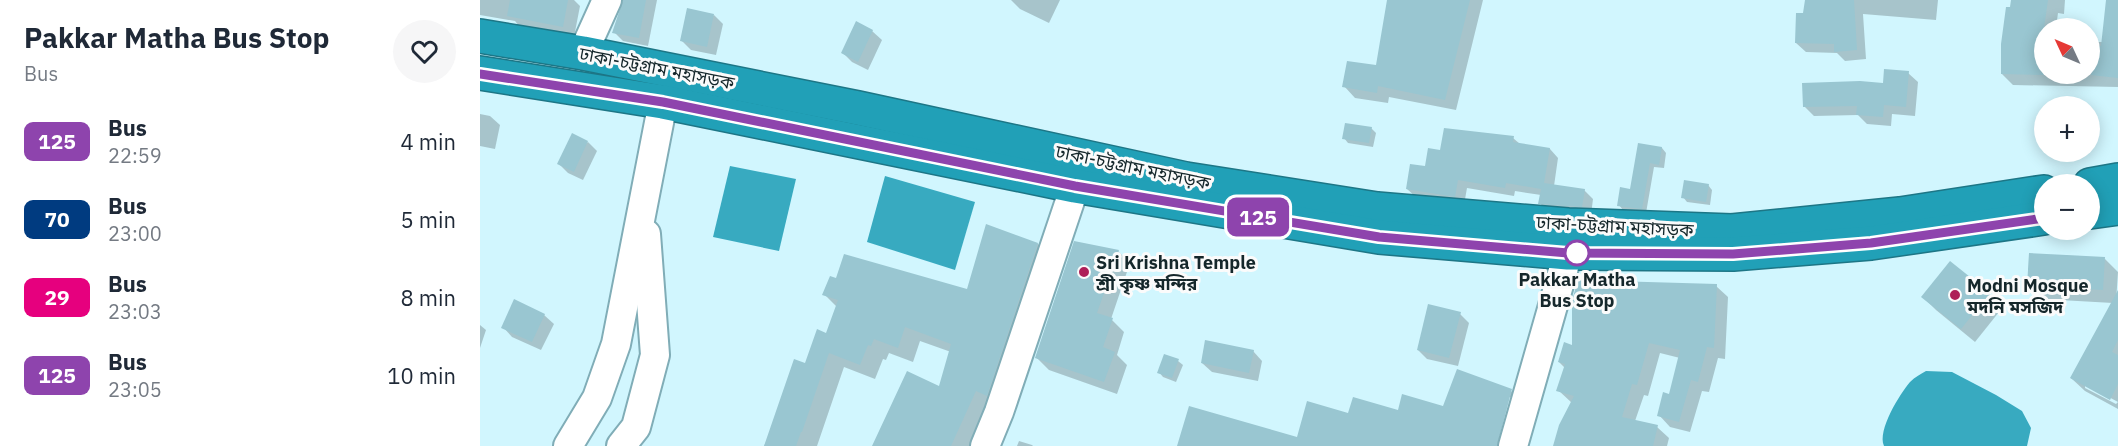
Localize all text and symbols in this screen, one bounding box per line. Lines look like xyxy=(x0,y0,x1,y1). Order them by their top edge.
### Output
north arrow xyxy=(2034,18,2100,84)
map controls xyxy=(2034,18,2100,240)
text: Pakkar Matha Bus Stop xyxy=(24,19,330,56)
button: heart xyxy=(393,20,456,83)
street label: ঢাকা-চট্টগ্রাম মহাসড়ক xyxy=(577,41,737,94)
text: Bus xyxy=(24,60,58,87)
button: + xyxy=(2034,96,2100,162)
text: Bus xyxy=(108,113,147,142)
text: 125 xyxy=(38,127,76,155)
text: 4 min xyxy=(400,127,456,156)
street label: ঢাকা-চট্টগ্রাম মহাসড়ক xyxy=(1053,139,1213,195)
text: 22:59 xyxy=(108,142,162,169)
button: − xyxy=(2034,174,2100,240)
text: Bus xyxy=(108,191,147,220)
line badge: 125 xyxy=(1224,198,1292,236)
text: 125 xyxy=(1239,203,1277,231)
text: 70 xyxy=(44,205,70,233)
text: 5 min xyxy=(400,205,456,234)
street label: ঢাকা-চট্টগ্রাম মহাসড়ক xyxy=(1535,210,1695,242)
text: 23:00 xyxy=(108,220,162,247)
marker: Pakkar Matha Bus Stop xyxy=(1564,240,1590,266)
place label: Sri Krishna Temple শ্রী কৃষ্ণ মন্দির xyxy=(1095,251,1256,295)
marker: Sri Krishna Temple শ্রী কৃষ্ণ মন্দির xyxy=(1077,265,1091,279)
place label: Pakkar Matha Bus Stop xyxy=(1518,268,1636,312)
text: Bus xyxy=(108,269,147,298)
place label: Modni Mosque মদনি মসজিদ xyxy=(1966,274,2089,318)
text: 29 xyxy=(44,283,70,311)
text: 8 min xyxy=(400,283,456,312)
marker: Modni Mosque মদনি মসজিদ xyxy=(1948,288,1962,302)
text: 23:03 xyxy=(108,298,162,325)
text: Bus xyxy=(108,347,147,376)
text: 125 xyxy=(38,361,76,389)
text: 10 min xyxy=(387,361,456,390)
text: 23:05 xyxy=(108,376,162,403)

